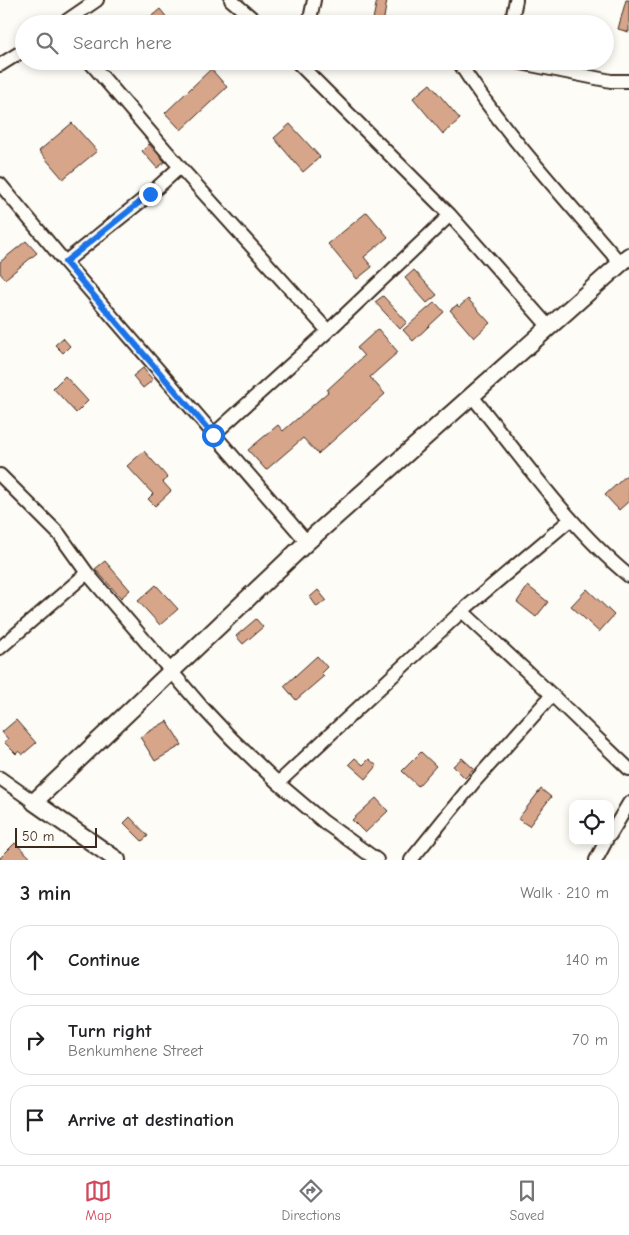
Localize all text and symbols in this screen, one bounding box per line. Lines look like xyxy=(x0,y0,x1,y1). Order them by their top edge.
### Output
search box xyxy=(15,15,614,70)
icon: search xyxy=(33,29,61,57)
text: Search here xyxy=(73,32,172,54)
route end xyxy=(139,183,162,206)
route start xyxy=(202,424,225,447)
map controls xyxy=(569,800,614,845)
button: locate xyxy=(569,800,614,845)
scale bar xyxy=(15,825,98,848)
text: 50 m xyxy=(22,828,54,845)
text: 3 min xyxy=(20,881,71,905)
text: Walk · 210 m xyxy=(520,884,609,902)
icon: ahead xyxy=(21,946,49,974)
text: Continue xyxy=(68,949,140,971)
text: 140 m xyxy=(566,951,608,969)
text: Turn right xyxy=(68,1020,152,1042)
icon: right xyxy=(21,1026,49,1054)
text: 70 m xyxy=(572,1031,608,1049)
text: Benkumhene Street xyxy=(68,1042,203,1060)
icon: arrive xyxy=(21,1106,49,1134)
text: Arrive at destination xyxy=(68,1109,234,1131)
tab: Map xyxy=(84,1177,112,1224)
tab: Directions xyxy=(281,1177,341,1224)
tab: Saved xyxy=(510,1177,545,1224)

